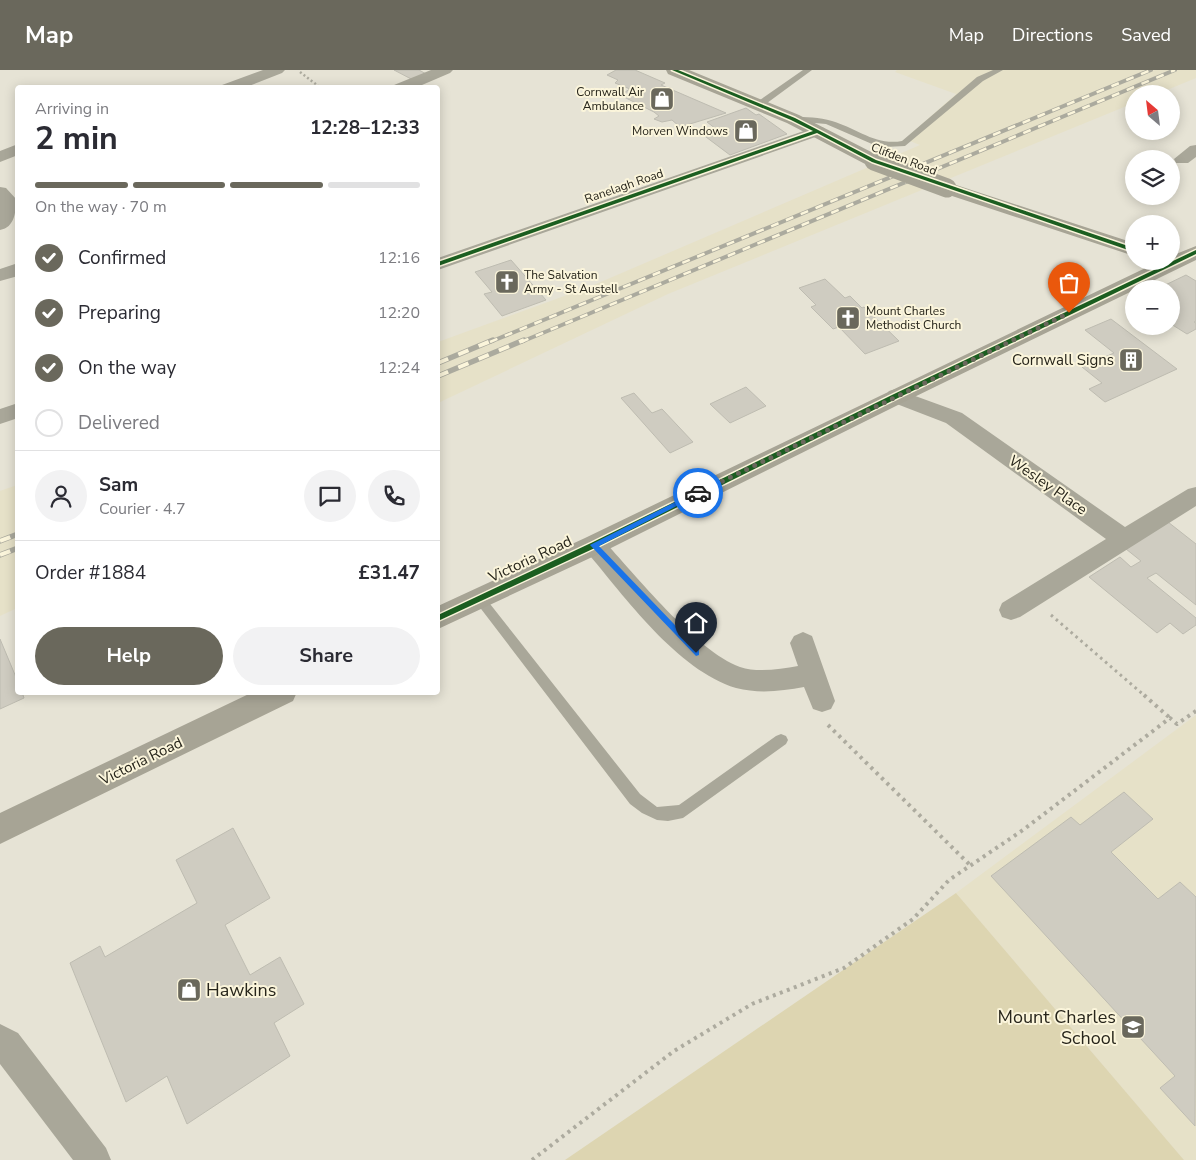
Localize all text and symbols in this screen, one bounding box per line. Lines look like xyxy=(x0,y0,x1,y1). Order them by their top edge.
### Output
text: Map xyxy=(25,19,73,51)
text: Map xyxy=(949,23,984,47)
text: Directions xyxy=(1012,23,1093,47)
text: Saved xyxy=(1121,23,1171,47)
place label: Cornwall Air Ambulance xyxy=(576,84,645,114)
north arrow xyxy=(1125,85,1180,140)
map controls xyxy=(1125,85,1180,335)
shop icon: Cornwall Air Ambulance xyxy=(649,86,675,112)
text: Arriving in xyxy=(35,98,109,120)
text: 12:28–12:33 xyxy=(310,115,420,141)
text: 2 min xyxy=(35,117,118,160)
shop icon: Morven Windows xyxy=(733,118,759,144)
place label: Morven Windows xyxy=(632,123,728,139)
street label: Clifden Road xyxy=(869,139,939,179)
button: layers xyxy=(1125,150,1180,205)
street label: Ranelagh Road xyxy=(582,165,666,207)
text: On the way · 70 m xyxy=(35,196,167,218)
button: + xyxy=(1125,215,1180,270)
icon: check xyxy=(35,244,63,272)
text: Confirmed xyxy=(78,245,166,271)
text: 12:16 xyxy=(378,247,420,269)
pin xyxy=(1048,262,1090,313)
place label: The Salvation Army - St Austell xyxy=(524,267,619,297)
church icon: The Salvation Army - St Austell xyxy=(494,269,520,295)
icon: bag xyxy=(1055,269,1083,297)
button: − xyxy=(1125,280,1180,335)
icon: check xyxy=(35,299,63,327)
text: Preparing xyxy=(78,300,161,326)
text: 12:20 xyxy=(378,302,420,324)
place label: Mount Charles Methodist Church xyxy=(866,303,961,333)
church icon: Mount Charles Methodist Church xyxy=(835,305,861,331)
building icon: Cornwall Signs xyxy=(1118,347,1144,373)
place label: Cornwall Signs xyxy=(1012,350,1114,370)
icon: check xyxy=(35,354,63,382)
text: On the way xyxy=(78,355,176,381)
text: 12:24 xyxy=(378,357,420,379)
text: Delivered xyxy=(78,410,160,436)
street label: Wesley Place xyxy=(1005,451,1091,519)
courier xyxy=(673,468,723,518)
button: person xyxy=(35,470,87,522)
button: chat xyxy=(304,470,356,522)
button: phone xyxy=(368,470,420,522)
text: Sam xyxy=(99,472,138,498)
icon: car xyxy=(684,479,712,507)
text: Courier · 4.7 xyxy=(99,498,185,520)
street label: Victoria Road xyxy=(484,531,575,587)
text: Order #1884 xyxy=(35,560,146,586)
text: £31.47 xyxy=(358,560,420,586)
pin xyxy=(675,602,717,653)
icon: home xyxy=(682,609,710,637)
button: Help xyxy=(35,627,223,685)
button: Share xyxy=(233,627,420,685)
street label: Victoria Road xyxy=(95,732,186,790)
shop icon: Hawkins xyxy=(176,977,202,1003)
place label: Hawkins xyxy=(206,978,276,1002)
place label: Mount Charles School xyxy=(998,1005,1117,1050)
school or university icon: Mount Charles School xyxy=(1120,1014,1146,1040)

